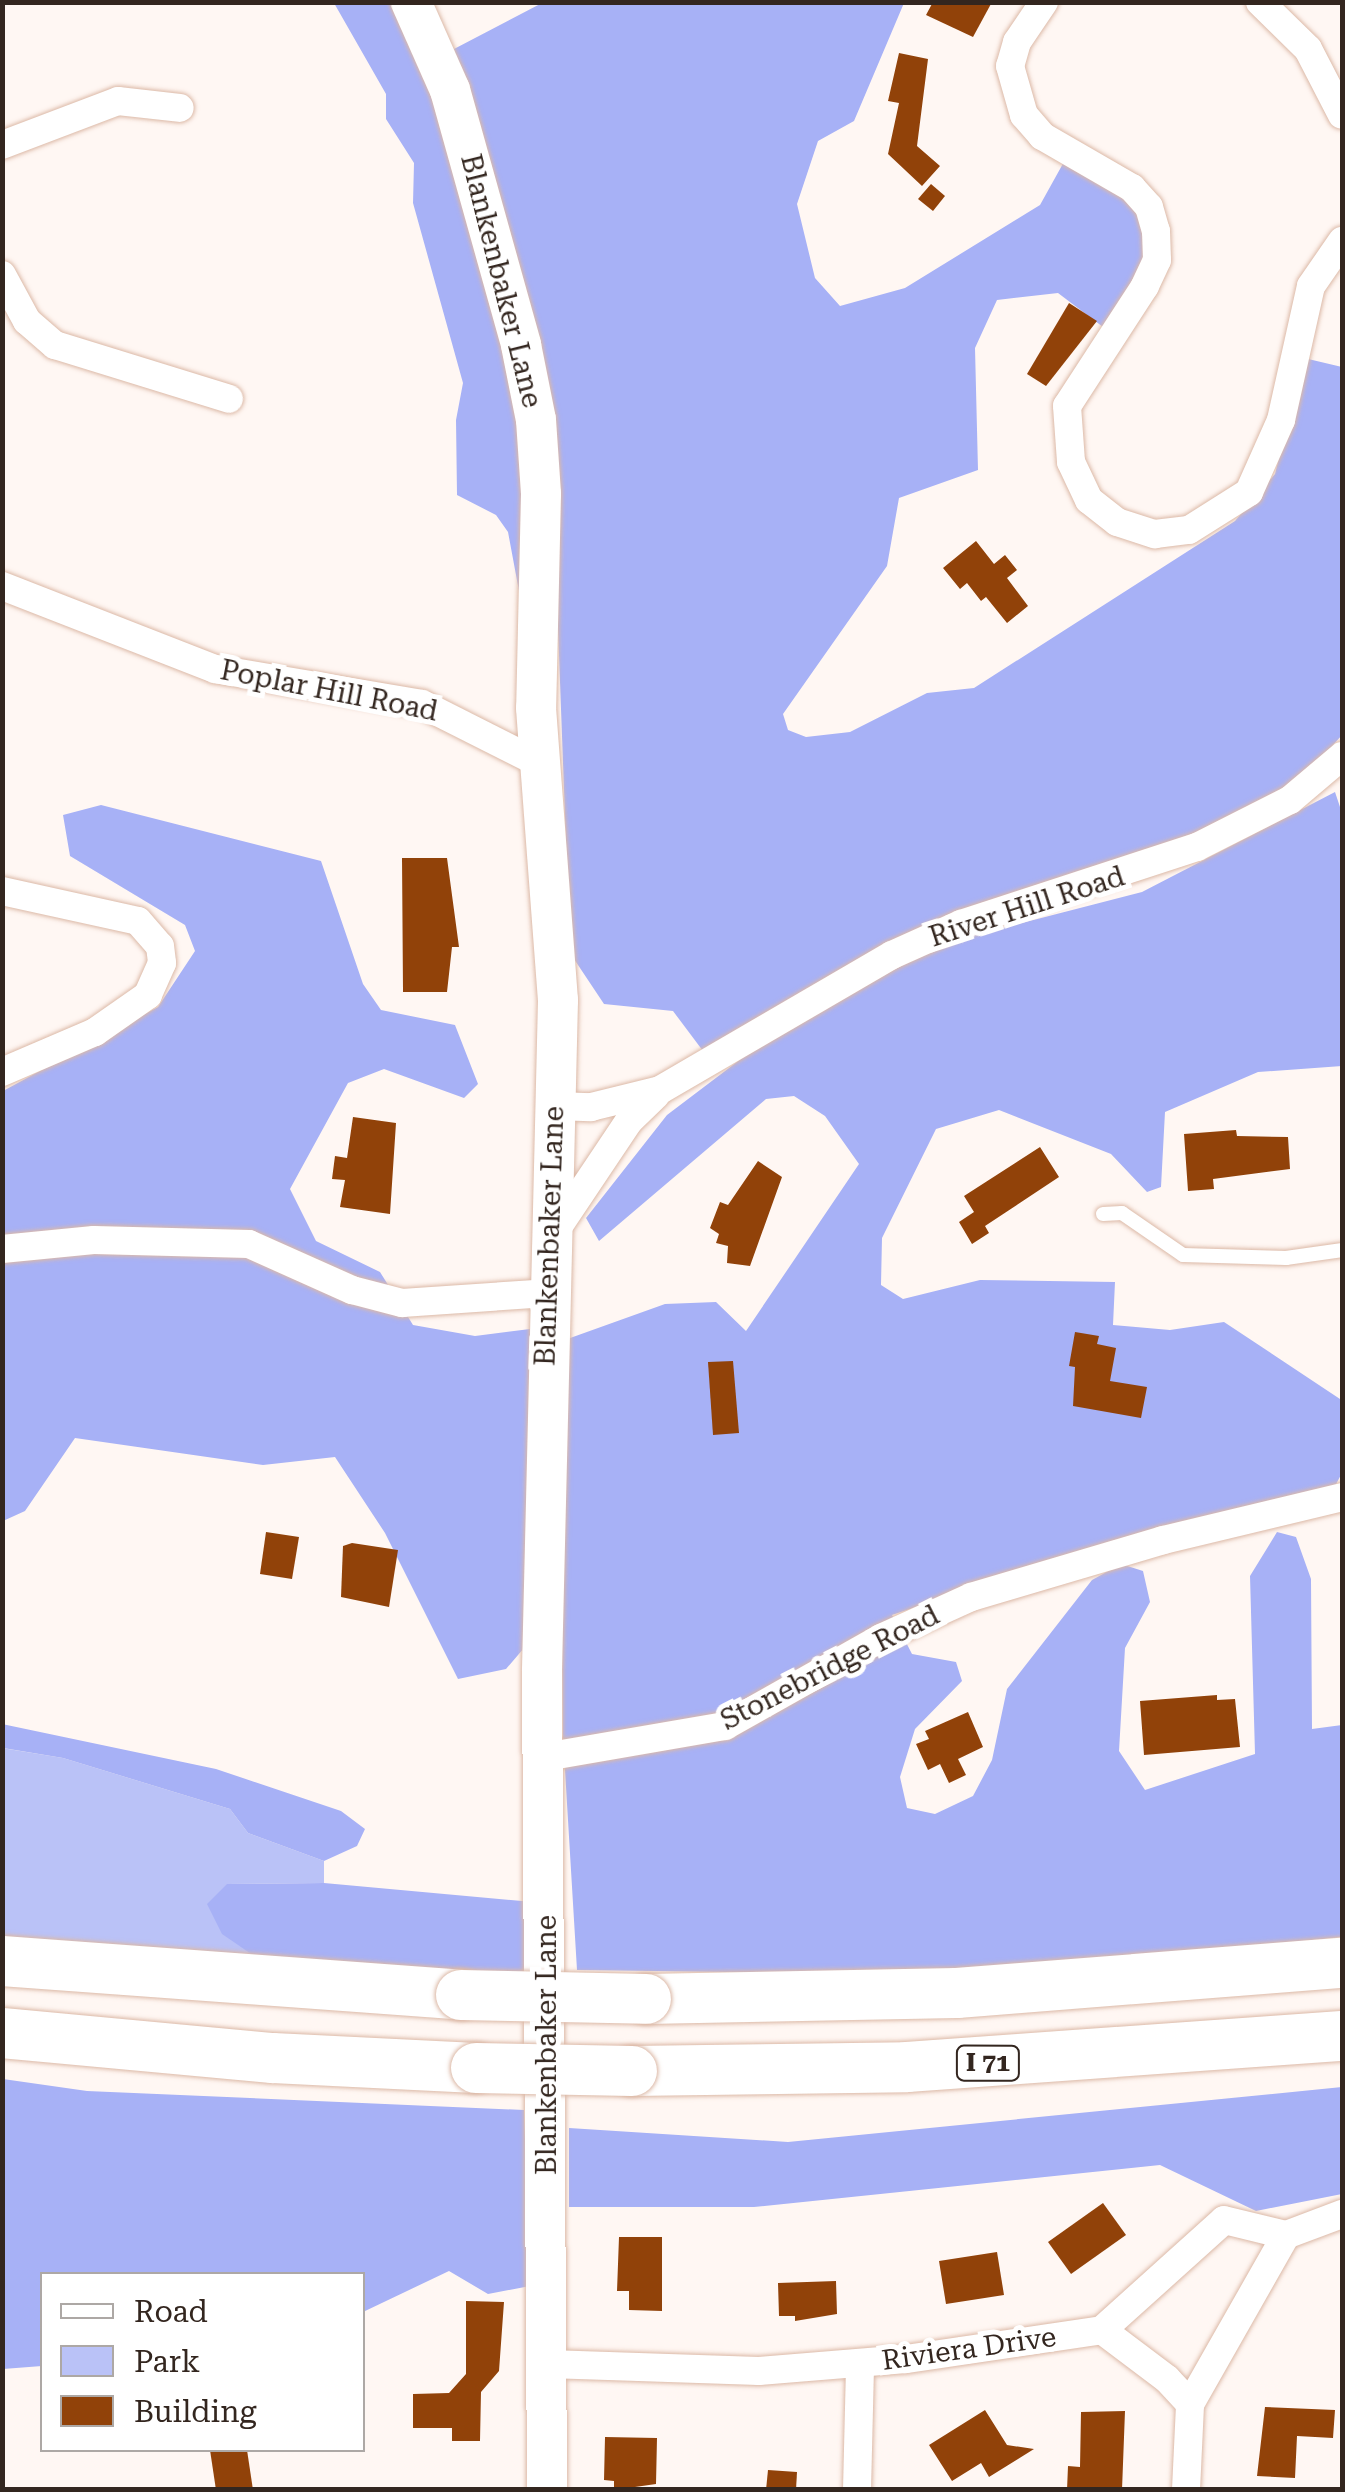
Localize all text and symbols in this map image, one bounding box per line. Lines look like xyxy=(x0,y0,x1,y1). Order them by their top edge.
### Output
street label: Blankenbaker Lane xyxy=(453,151,549,411)
street label: Poplar Hill Road xyxy=(217,653,441,729)
street label: River Hill Road xyxy=(925,860,1129,954)
street label: Blankenbaker Lane xyxy=(529,1105,571,1367)
street label: Stonebridge Road xyxy=(715,1598,945,1738)
street label: Blankenbaker Lane xyxy=(530,1915,564,2175)
road number: I 71 xyxy=(956,2043,1020,2083)
legend xyxy=(40,2272,365,2452)
text: Road xyxy=(134,2294,208,2329)
street label: Riviera Drive xyxy=(880,2320,1058,2378)
text: Park xyxy=(134,2344,200,2379)
text: Building xyxy=(134,2394,257,2429)

